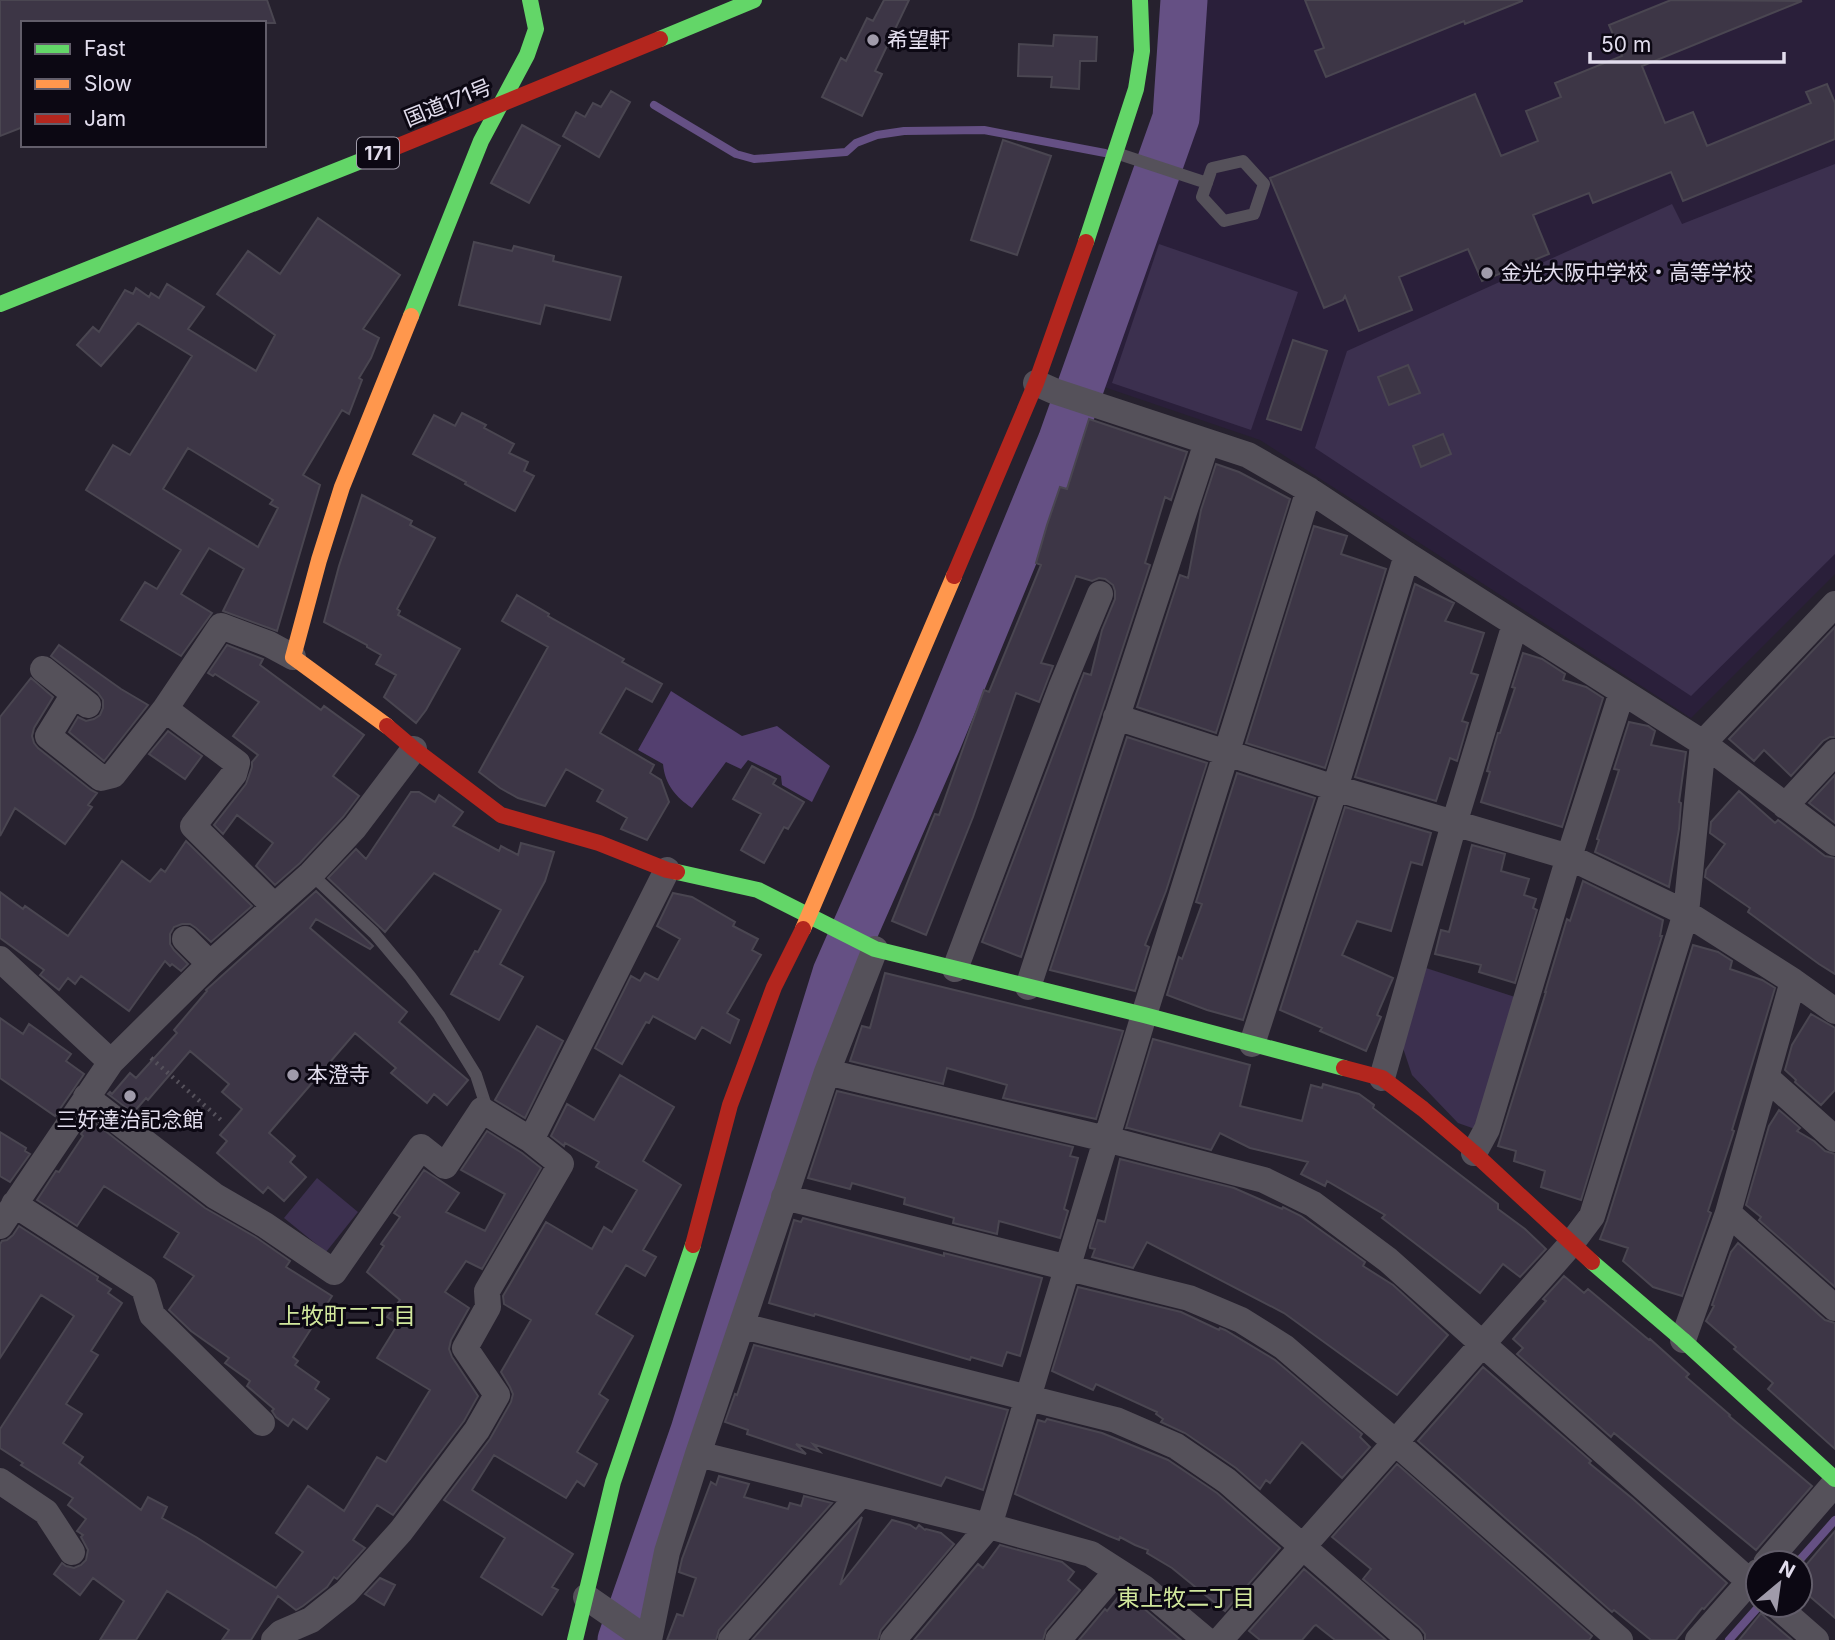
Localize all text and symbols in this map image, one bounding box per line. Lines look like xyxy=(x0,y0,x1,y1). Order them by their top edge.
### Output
legend xyxy=(21,21,266,147)
scale bar xyxy=(1590,21,1784,65)
place label: 希望軒 xyxy=(887,27,950,52)
marker: 希望軒 xyxy=(865,32,881,48)
text: 50 m xyxy=(1601,32,1651,57)
text: Fast xyxy=(84,36,126,61)
text: Slow xyxy=(84,71,132,96)
street label: 国道171号 xyxy=(400,74,495,131)
text: Jam xyxy=(84,106,126,131)
road number: 171 xyxy=(357,138,399,168)
place label: 金光大阪中学校・高等学校 xyxy=(1501,260,1753,285)
marker: 金光大阪中学校・高等学校 xyxy=(1479,265,1495,281)
place label: 本澄寺 xyxy=(307,1062,370,1087)
marker: 本澄寺 xyxy=(285,1067,301,1083)
marker: 三好達治記念館 xyxy=(122,1088,138,1104)
place label: 三好達治記念館 xyxy=(57,1107,204,1132)
district label: 上牧町二丁目 xyxy=(278,1302,416,1330)
north arrow xyxy=(1744,1549,1814,1619)
text: N xyxy=(1775,1556,1799,1583)
district label: 東上牧二丁目 xyxy=(1117,1584,1255,1612)

